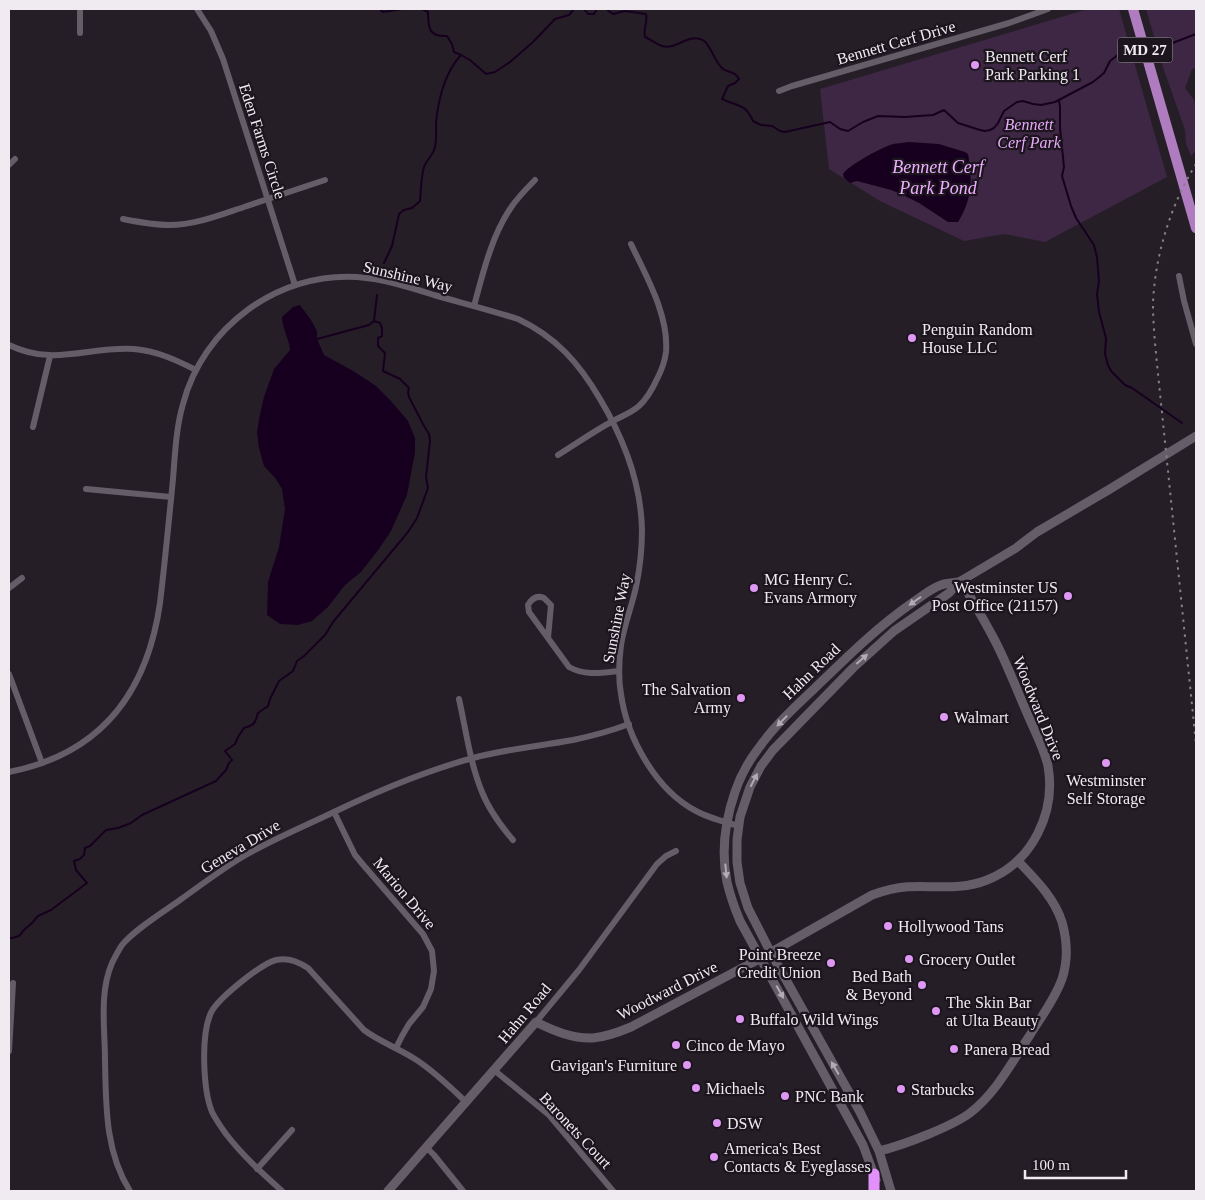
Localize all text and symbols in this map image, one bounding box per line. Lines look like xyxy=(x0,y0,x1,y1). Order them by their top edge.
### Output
street label: Bennett Cerf Drive xyxy=(835,17,957,68)
road number: MD 27 xyxy=(1118,38,1172,62)
place label: Bennett Cerf Park Parking 1 xyxy=(985,48,1080,84)
marker: Bennett Cerf Park Parking 1 xyxy=(969,59,981,71)
street label: Eden Farms Circle xyxy=(236,81,289,201)
park label: Bennett Cerf Park xyxy=(997,116,1062,152)
water label: Bennett Cerf Park Pond xyxy=(892,157,987,198)
street label: Sunshine Way xyxy=(361,258,454,296)
place label: Penguin Random House LLC xyxy=(922,321,1033,356)
marker: Penguin Random House LLC xyxy=(906,332,918,344)
place label: MG Henry C. Evans Armory xyxy=(764,571,857,607)
street label: Sunshine Way xyxy=(599,572,635,665)
place label: Westminster US Post Office (21157) xyxy=(932,579,1058,615)
marker: MG Henry C. Evans Armory xyxy=(748,582,760,594)
marker: Westminster US Post Office (21157) xyxy=(1062,590,1074,602)
one-way arrow xyxy=(909,596,922,606)
street label: Hahn Road xyxy=(779,640,843,703)
one-way arrow xyxy=(856,654,869,665)
street label: Woodward Drive xyxy=(1010,654,1067,762)
place label: The Salvation Army xyxy=(642,681,731,717)
marker: The Salvation Army xyxy=(735,692,747,704)
place label: Walmart xyxy=(954,709,1009,726)
marker: Walmart xyxy=(938,711,950,723)
one-way arrow xyxy=(776,715,788,727)
marker: Westminster Self Storage xyxy=(1100,757,1112,769)
one-way arrow xyxy=(750,772,758,787)
place label: Westminster Self Storage xyxy=(1066,772,1146,808)
street label: Geneva Drive xyxy=(198,816,283,877)
street label: Marion Drive xyxy=(370,854,439,932)
one-way arrow xyxy=(722,863,730,879)
place label: Hollywood Tans xyxy=(898,918,1004,936)
marker: Hollywood Tans xyxy=(882,920,894,932)
place label: Point Breeze Credit Union xyxy=(737,946,821,981)
place label: Grocery Outlet xyxy=(919,951,1016,969)
marker: Grocery Outlet xyxy=(903,953,915,965)
marker: Point Breeze Credit Union xyxy=(825,957,837,969)
street label: Woodward Drive xyxy=(614,958,720,1023)
place label: Bed Bath & Beyond xyxy=(846,968,912,1004)
marker: Bed Bath & Beyond xyxy=(916,979,928,991)
street label: Hahn Road xyxy=(495,980,554,1047)
one-way arrow xyxy=(775,986,784,999)
place label: The Skin Bar at Ulta Beauty xyxy=(946,994,1038,1030)
marker: The Skin Bar at Ulta Beauty xyxy=(930,1005,942,1017)
place label: Buffalo Wild Wings xyxy=(750,1011,879,1029)
marker: Buffalo Wild Wings xyxy=(734,1013,746,1025)
place label: Cinco de Mayo xyxy=(686,1037,785,1055)
marker: Cinco de Mayo xyxy=(670,1039,682,1051)
place label: Panera Bread xyxy=(964,1041,1050,1058)
marker: Panera Bread xyxy=(948,1043,960,1055)
place label: Gavigan's Furniture xyxy=(550,1057,677,1075)
marker: Gavigan's Furniture xyxy=(681,1059,693,1071)
one-way arrow xyxy=(831,1061,840,1074)
place label: Michaels xyxy=(706,1080,765,1097)
place label: Starbucks xyxy=(911,1081,974,1098)
marker: Michaels xyxy=(690,1082,702,1094)
marker: Starbucks xyxy=(895,1083,907,1095)
place label: PNC Bank xyxy=(795,1088,864,1105)
street label: Baronets Court xyxy=(536,1089,615,1172)
marker: PNC Bank xyxy=(779,1090,791,1102)
place label: DSW xyxy=(727,1115,763,1132)
marker: DSW xyxy=(711,1117,723,1129)
place label: America's Best Contacts & Eyeglasses xyxy=(724,1140,871,1176)
scale bar xyxy=(1025,1148,1126,1180)
marker: America's Best Contacts & Eyeglasses xyxy=(708,1151,720,1163)
text: 100 m xyxy=(1032,1157,1070,1173)

